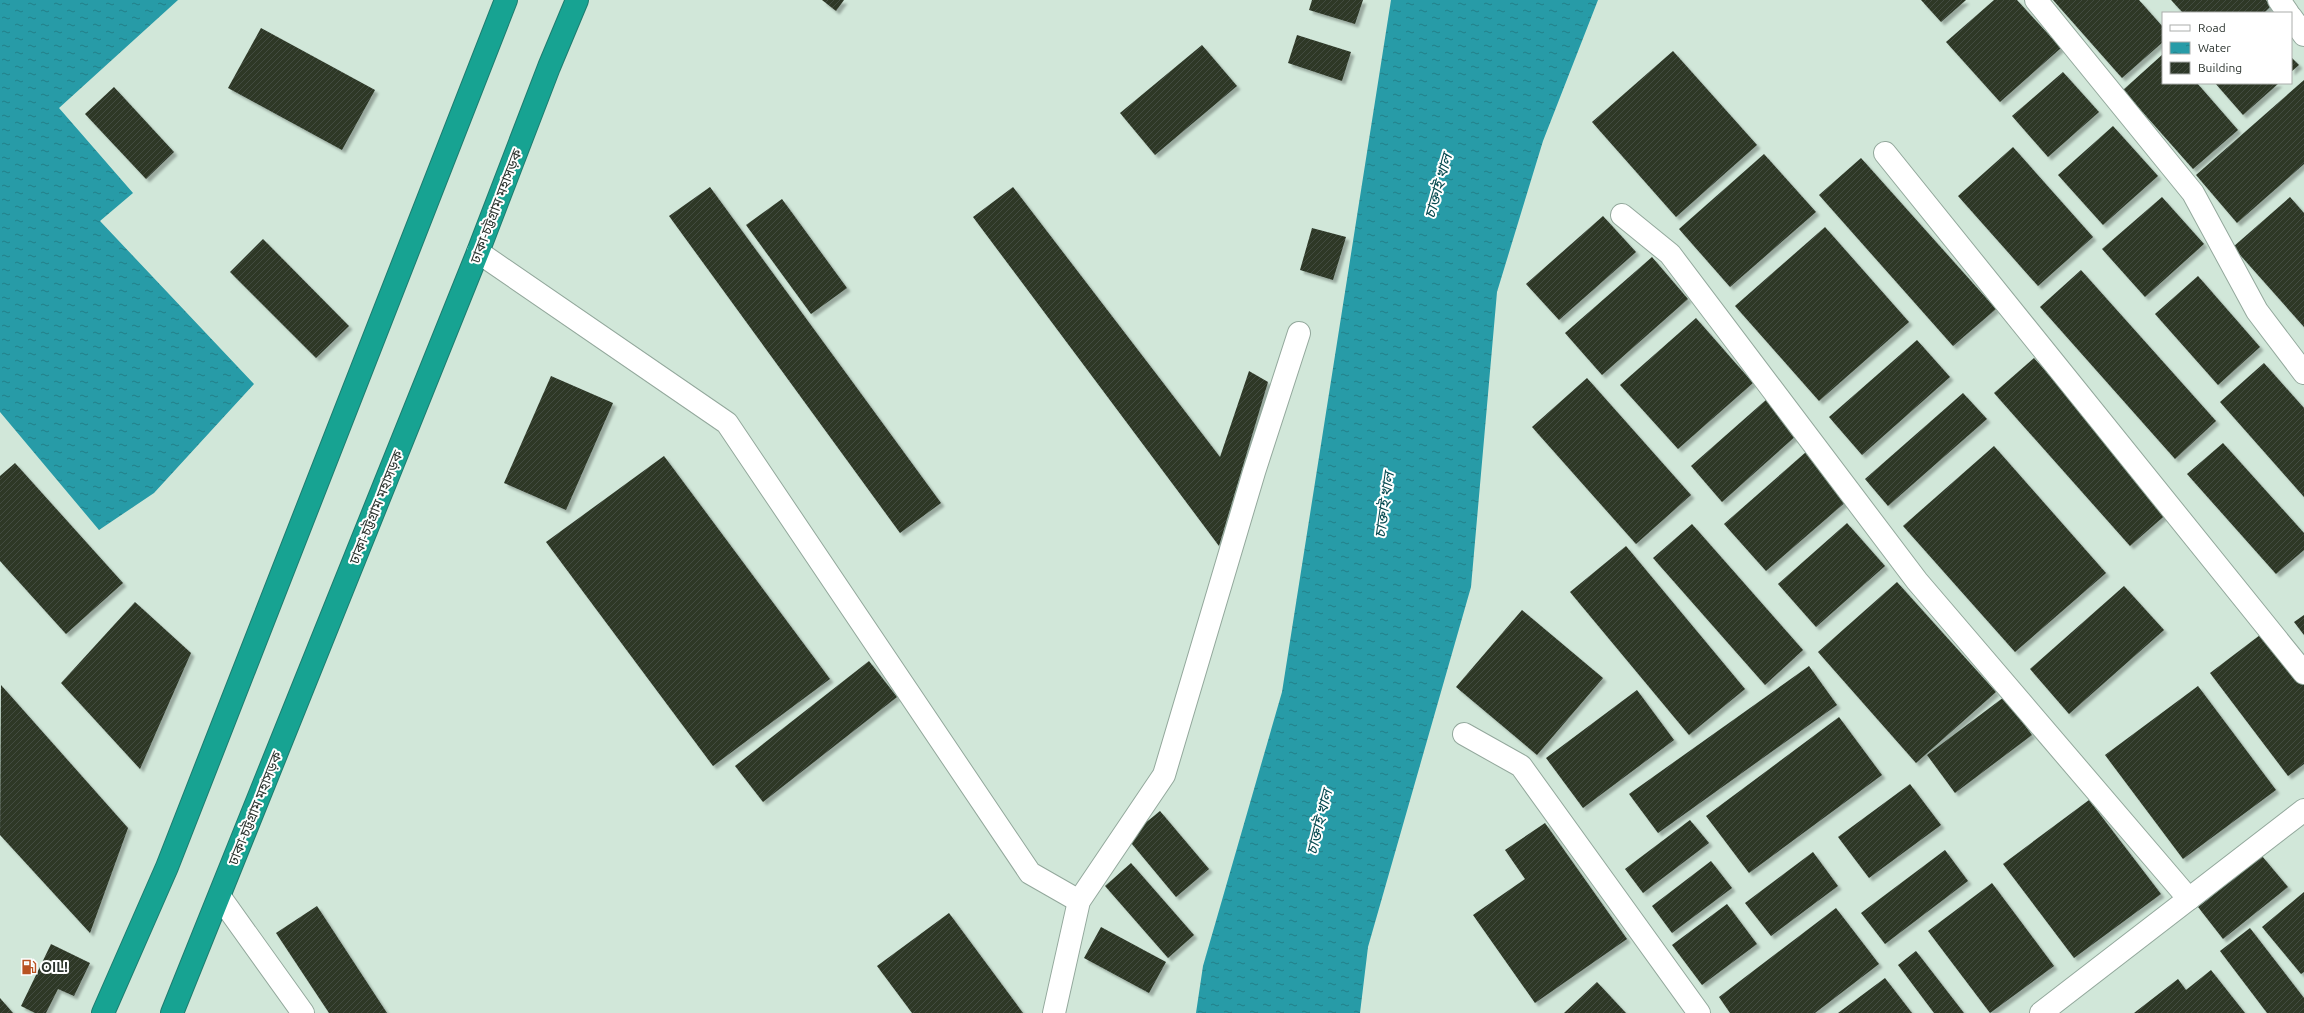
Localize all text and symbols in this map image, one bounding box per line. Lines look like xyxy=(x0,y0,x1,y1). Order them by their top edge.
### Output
legend xyxy=(2162,12,2292,84)
text: Road xyxy=(2198,21,2226,34)
text: Water xyxy=(2198,41,2231,54)
text: Building xyxy=(2198,61,2242,74)
street label: ঢাকা-চট্টগ্রাম মহাসড়ক xyxy=(467,146,525,266)
water label: চাক্তাই খাল xyxy=(1421,149,1456,220)
street label: ঢাকা-চট্টগ্রাম মহাসড়ক xyxy=(346,447,406,567)
water label: চাক্তাই খাল xyxy=(1371,468,1397,539)
street label: ঢাকা-চট্টগ্রাম মহাসড়ক xyxy=(225,748,285,868)
water label: চাক্তাই খাল xyxy=(1303,785,1336,856)
fuel station icon: OIL! xyxy=(20,958,38,976)
place label: OIL! xyxy=(41,959,68,975)

